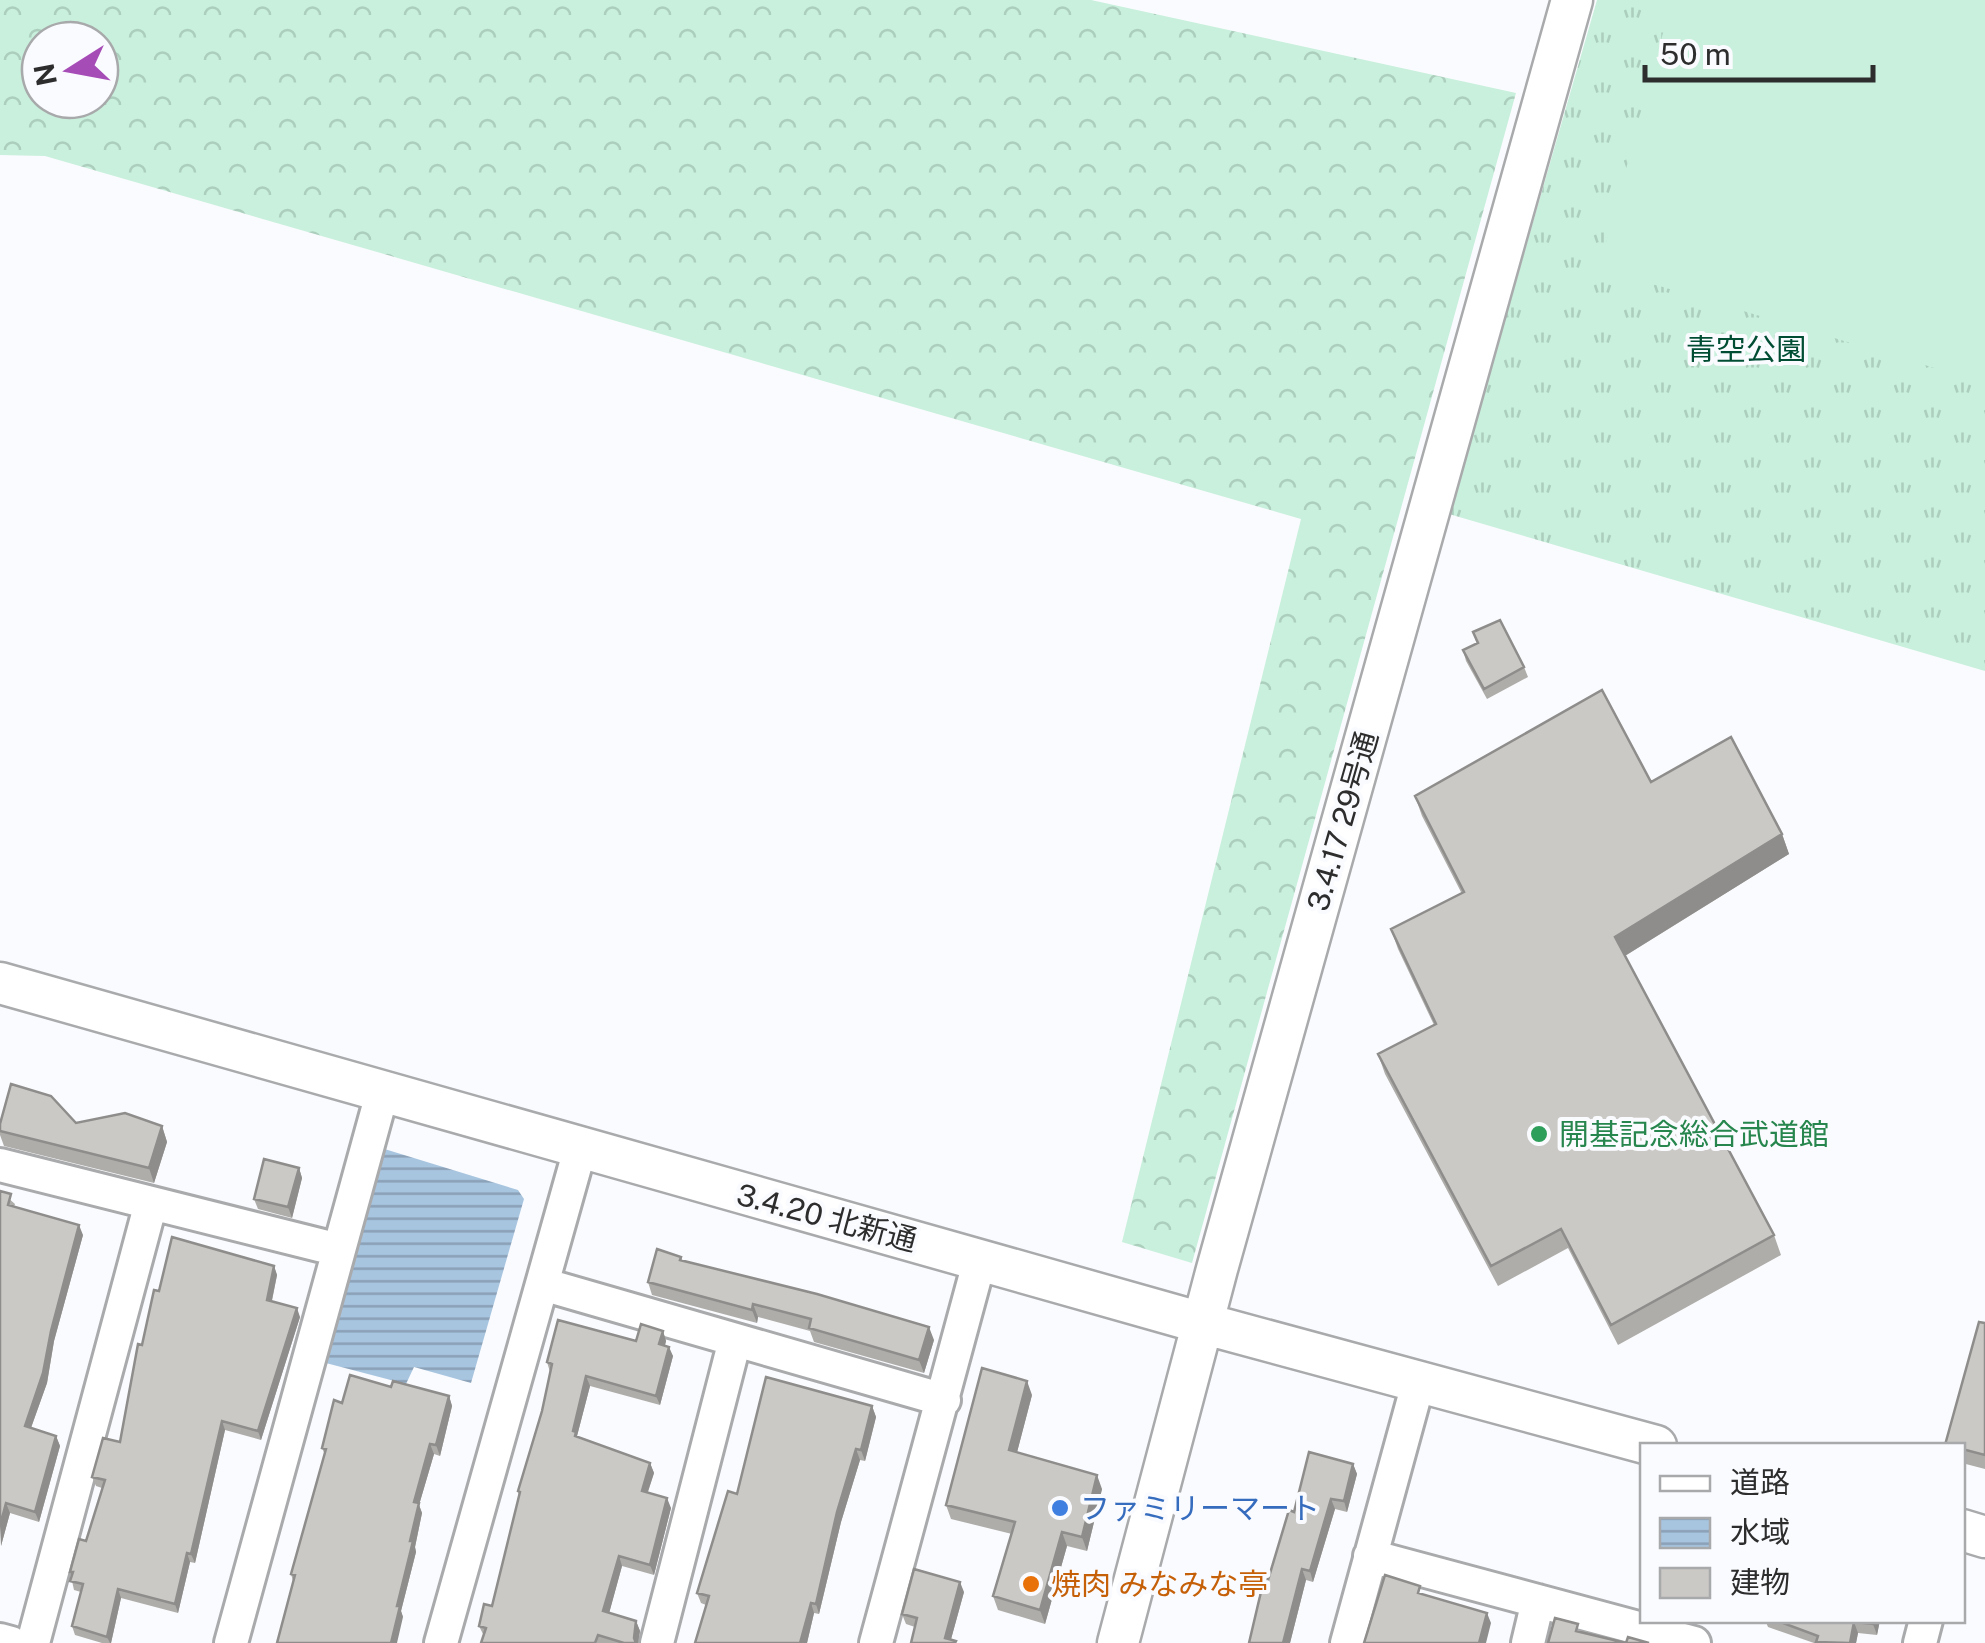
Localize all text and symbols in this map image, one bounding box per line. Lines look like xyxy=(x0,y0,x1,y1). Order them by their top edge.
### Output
north arrow xyxy=(20,20,120,120)
scale bar xyxy=(1645,20,1872,82)
text: 50 m xyxy=(1660,36,1731,72)
text: N xyxy=(27,61,63,89)
park label: 青空公園 xyxy=(1686,331,1806,367)
street label: 3.4.17 29号通 xyxy=(1299,727,1385,915)
place label: 開基記念総合武道館 xyxy=(1559,1116,1829,1152)
marker: 開基記念総合武道館 xyxy=(1528,1123,1550,1145)
street label: 3.4.20 北新通 xyxy=(733,1176,921,1258)
legend xyxy=(1640,1443,1965,1623)
text: 道路 xyxy=(1730,1464,1790,1500)
place label: ファミリーマート xyxy=(1080,1490,1320,1526)
marker: ファミリーマート xyxy=(1049,1497,1071,1519)
text: 水域 xyxy=(1730,1514,1790,1550)
text: 建物 xyxy=(1730,1564,1790,1600)
place label: 焼肉 みなみな亭 xyxy=(1051,1566,1268,1602)
marker: 焼肉 みなみな亭 xyxy=(1020,1573,1042,1595)

